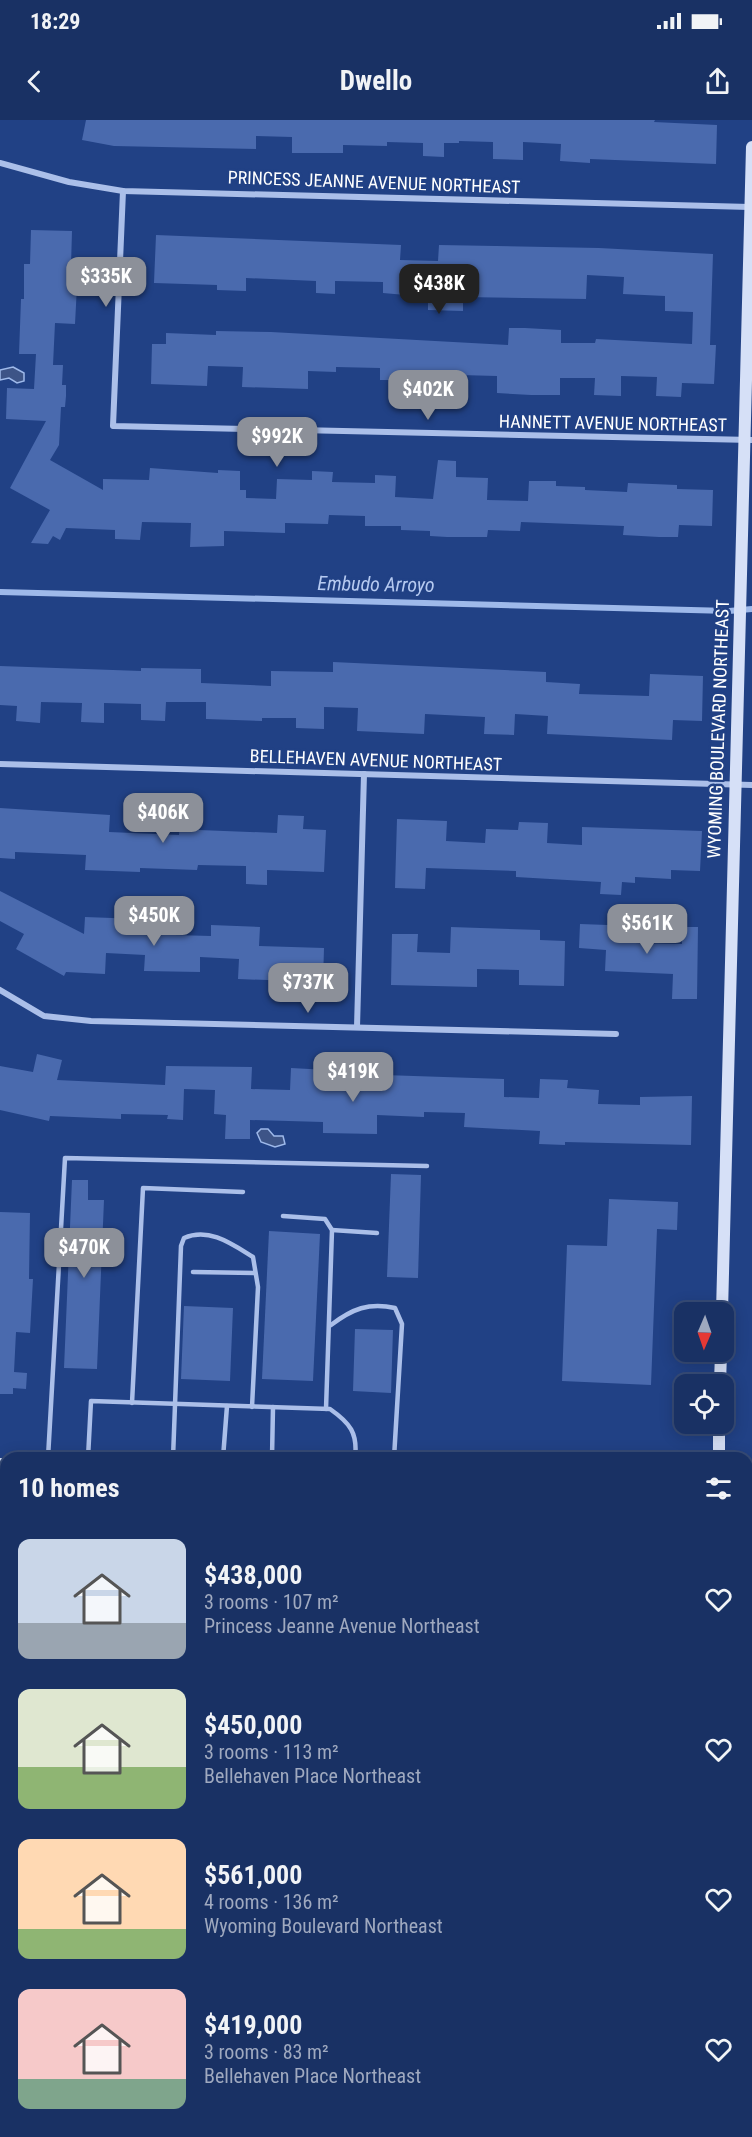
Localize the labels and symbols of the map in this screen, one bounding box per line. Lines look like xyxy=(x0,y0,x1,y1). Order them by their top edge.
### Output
street label: PRINCESS JEANNE AVENUE NORTHEAST xyxy=(227,166,521,198)
pin: $335K xyxy=(64,257,148,308)
pin: $438K xyxy=(397,264,481,315)
pin: $402K xyxy=(386,370,470,421)
street label: HANNETT AVENUE NORTHEAST xyxy=(499,411,727,435)
pin: $992K xyxy=(235,417,319,468)
water label: Embudo Arroyo xyxy=(317,571,435,597)
street label: WYOMING BOULEVARD NORTHEAST xyxy=(703,599,733,859)
street label: BELLEHAVEN AVENUE NORTHEAST xyxy=(249,745,503,775)
pin: $406K xyxy=(121,793,205,844)
pin: $450K xyxy=(112,896,196,947)
pin: $561K xyxy=(605,904,689,955)
pin: $737K xyxy=(266,963,350,1014)
pin: $419K xyxy=(311,1052,395,1103)
pin: $470K xyxy=(42,1228,126,1279)
north arrow xyxy=(674,1302,734,1362)

